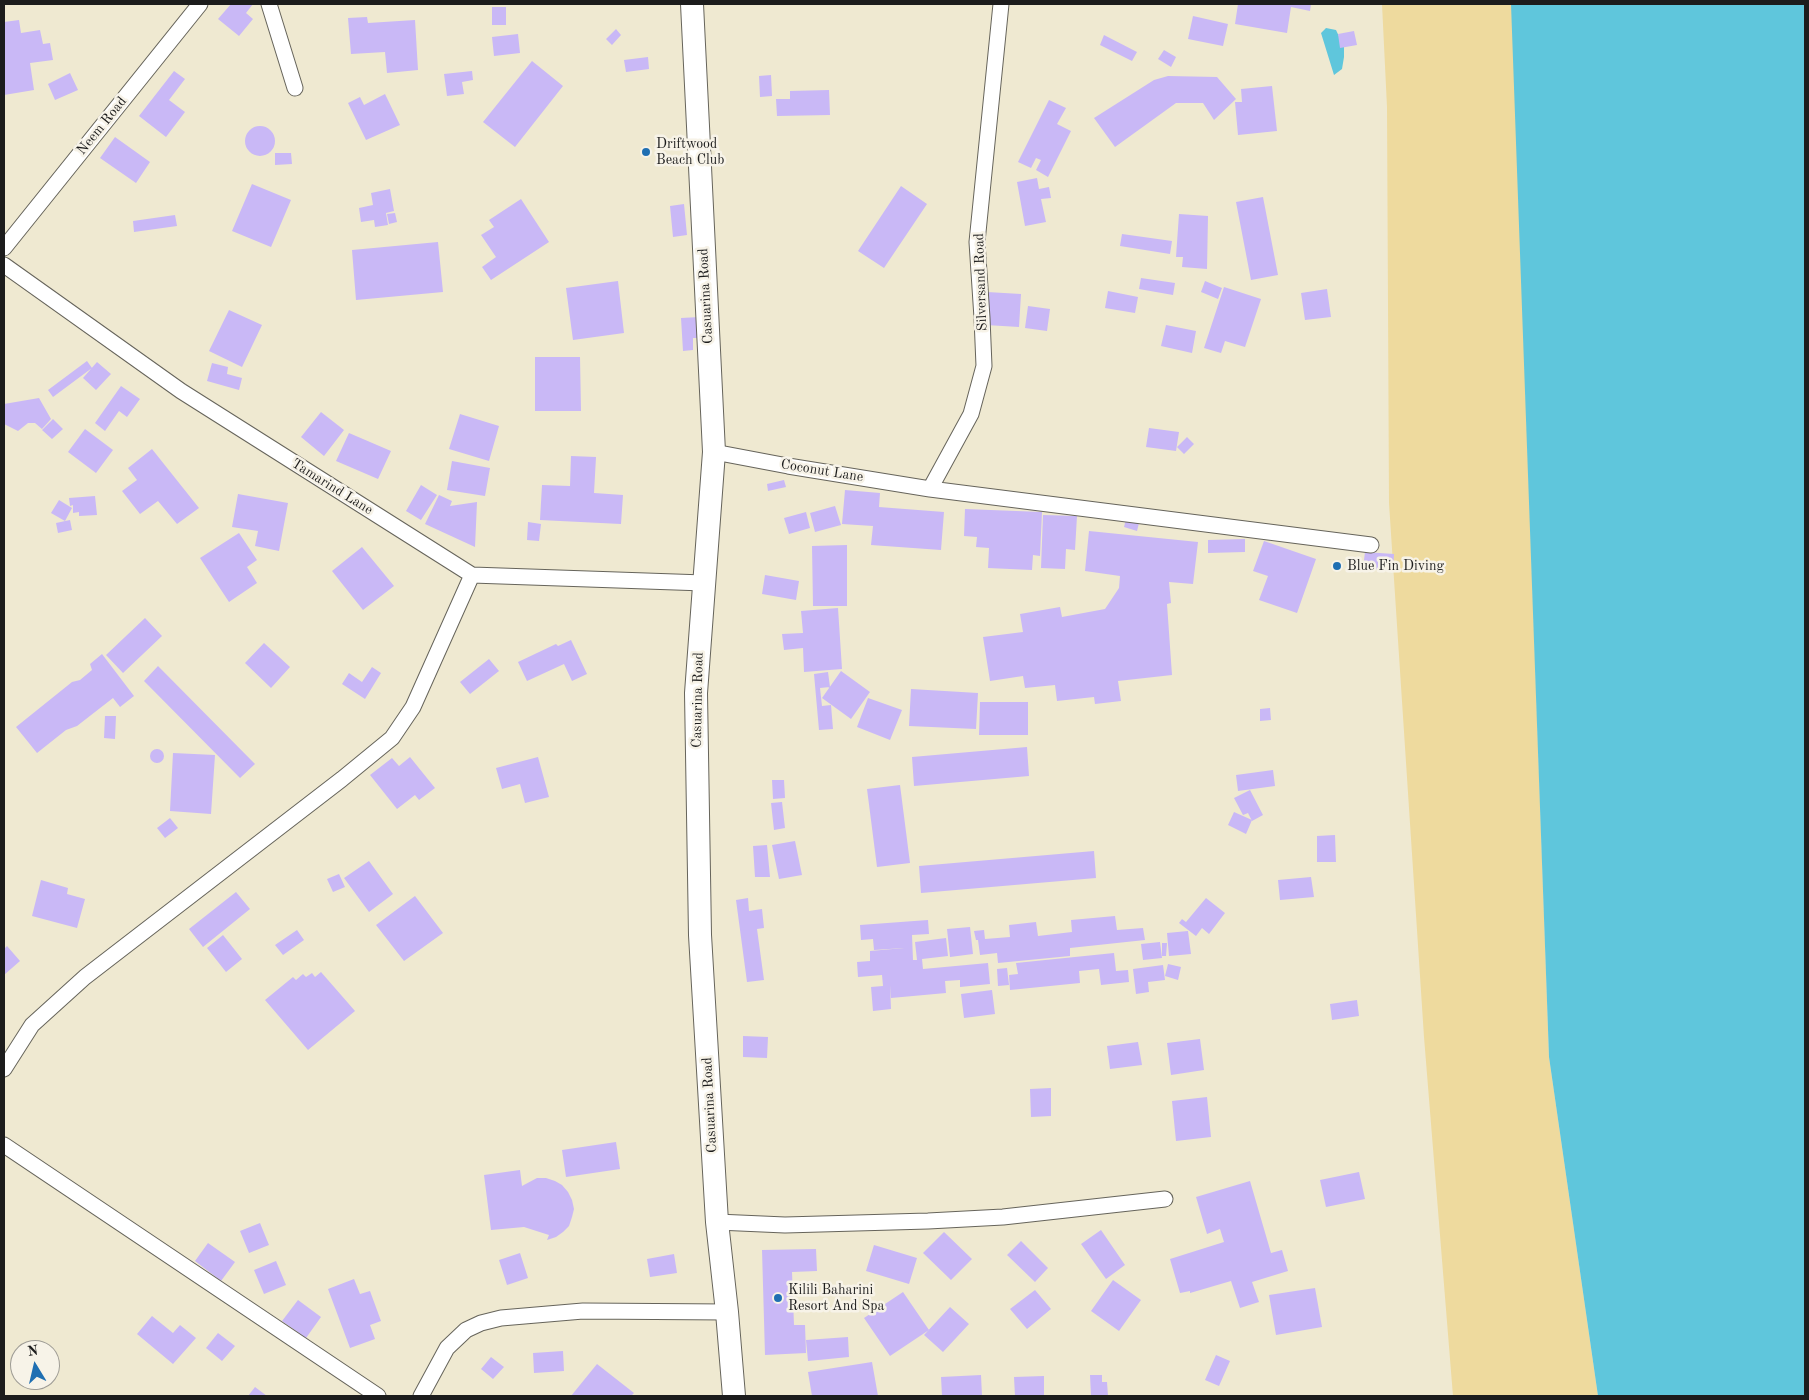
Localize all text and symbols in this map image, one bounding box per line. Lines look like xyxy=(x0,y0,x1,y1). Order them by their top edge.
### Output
street label: Neem Road xyxy=(73,94,131,158)
place label: Driftwood Beach Club xyxy=(656,136,724,168)
marker: Driftwood Beach Club xyxy=(640,146,652,158)
street label: Silversand Road xyxy=(971,233,991,331)
street label: Casuarina Road xyxy=(695,248,717,344)
street label: Tamarind Lane xyxy=(288,455,376,519)
street label: Coconut Lane xyxy=(779,456,865,486)
place label: Blue Fin Diving xyxy=(1347,558,1444,574)
marker: Blue Fin Diving xyxy=(1331,560,1343,572)
street label: Casuarina Road xyxy=(689,652,707,748)
street label: Casuarina Road xyxy=(699,1057,721,1153)
place label: Kilili Baharini Resort And Spa xyxy=(788,1282,884,1314)
marker: Kilili Baharini Resort And Spa xyxy=(772,1292,784,1304)
north arrow xyxy=(10,1340,60,1390)
text: N xyxy=(26,1343,39,1359)

